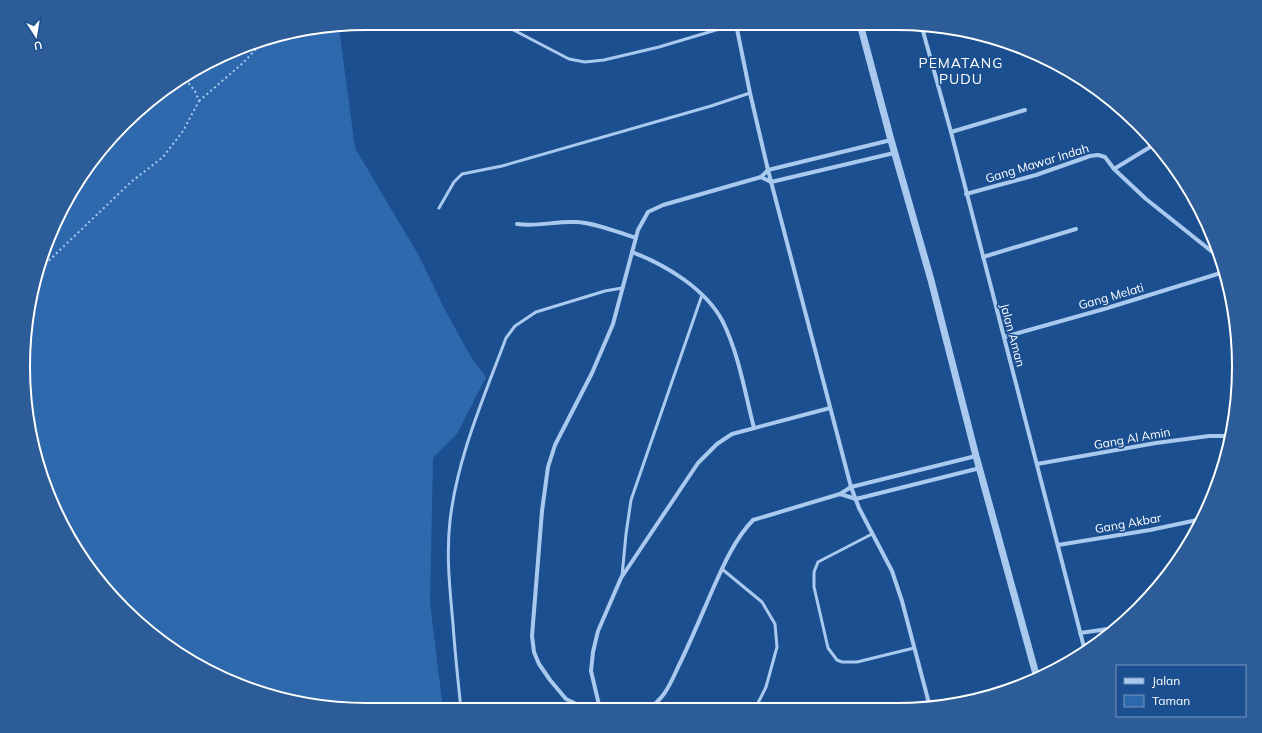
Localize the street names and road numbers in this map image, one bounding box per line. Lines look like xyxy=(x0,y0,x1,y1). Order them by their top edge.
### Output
street label: Gang Mawar Indah xyxy=(983,140,1091,186)
street label: Gang Melati xyxy=(1077,279,1146,312)
street label: Jalan Aman xyxy=(997,302,1029,368)
street label: Gang Al Amin xyxy=(1093,424,1171,452)
street label: Gang Akbar xyxy=(1094,510,1163,536)

